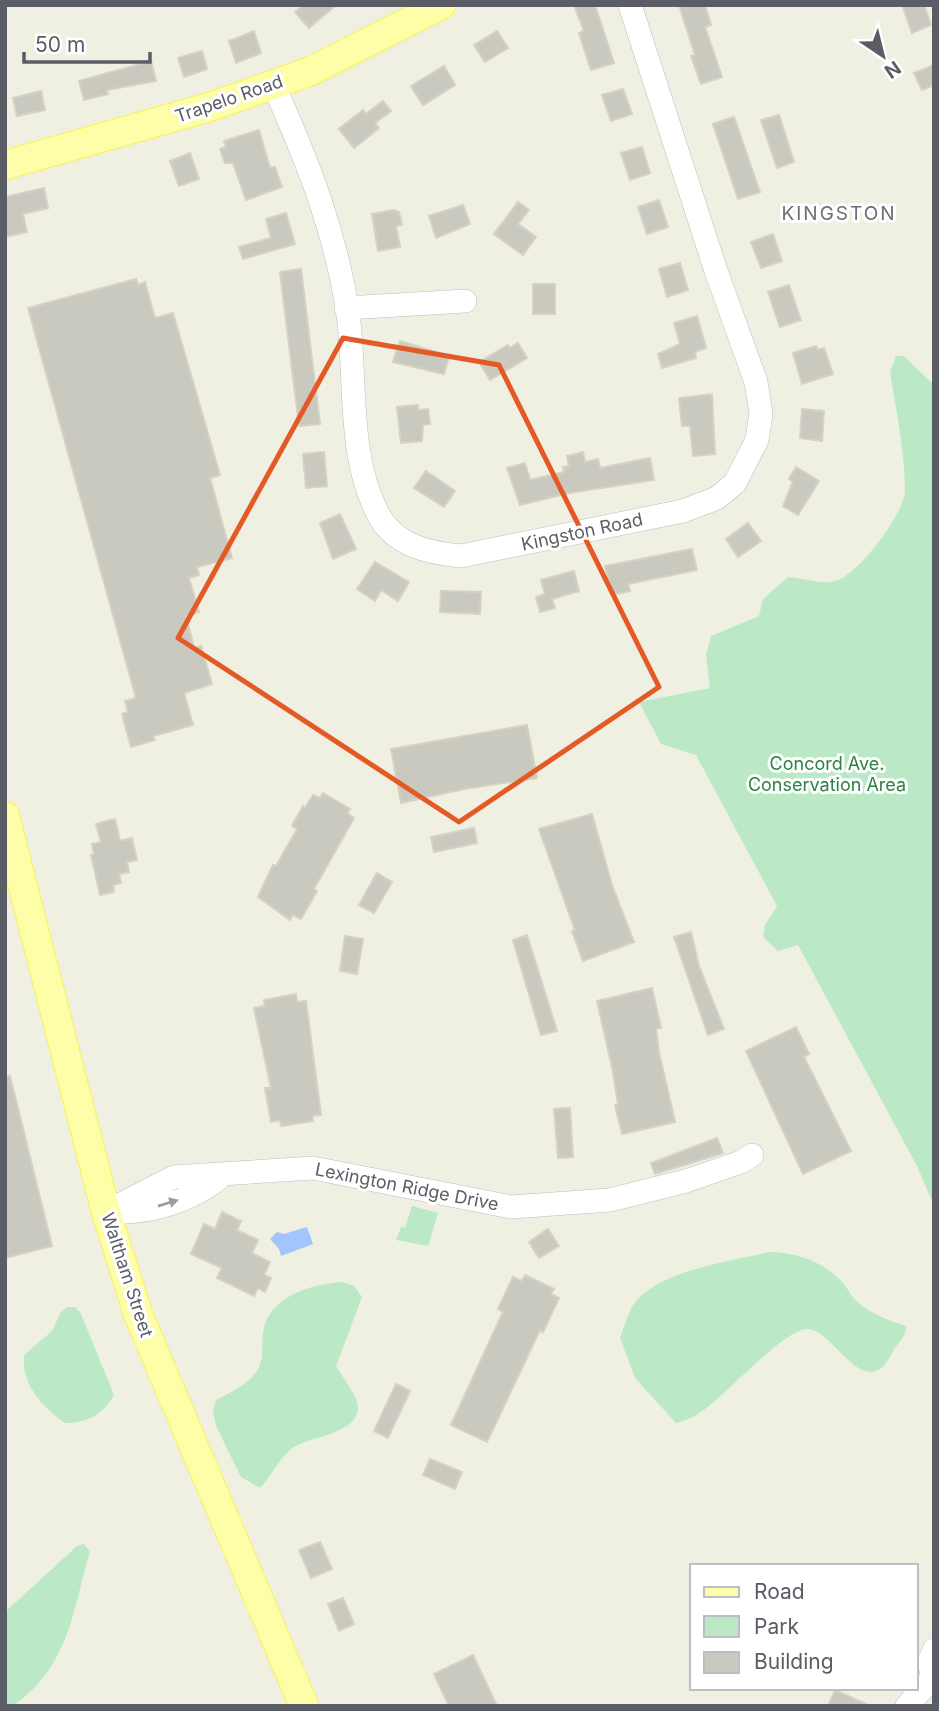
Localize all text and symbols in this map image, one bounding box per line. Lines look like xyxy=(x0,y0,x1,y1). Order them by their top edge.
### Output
scale bar xyxy=(24,21,150,65)
north arrow xyxy=(848,21,918,91)
text: 50 m xyxy=(35,32,85,57)
text: N xyxy=(880,56,905,83)
street label: Trapelo Road xyxy=(172,70,286,127)
district label: KINGSTON xyxy=(781,202,897,225)
street label: Kingston Road xyxy=(519,508,644,555)
park label: Concord Ave. Conservation Area xyxy=(748,753,906,795)
street label: Lexington Ridge Drive xyxy=(314,1158,501,1215)
one-way arrow xyxy=(157,1198,178,1208)
street label: Waltham Street xyxy=(97,1210,158,1340)
legend xyxy=(690,1564,918,1690)
text: Road xyxy=(754,1579,805,1604)
text: Park xyxy=(754,1614,799,1639)
text: Building xyxy=(754,1649,834,1674)

